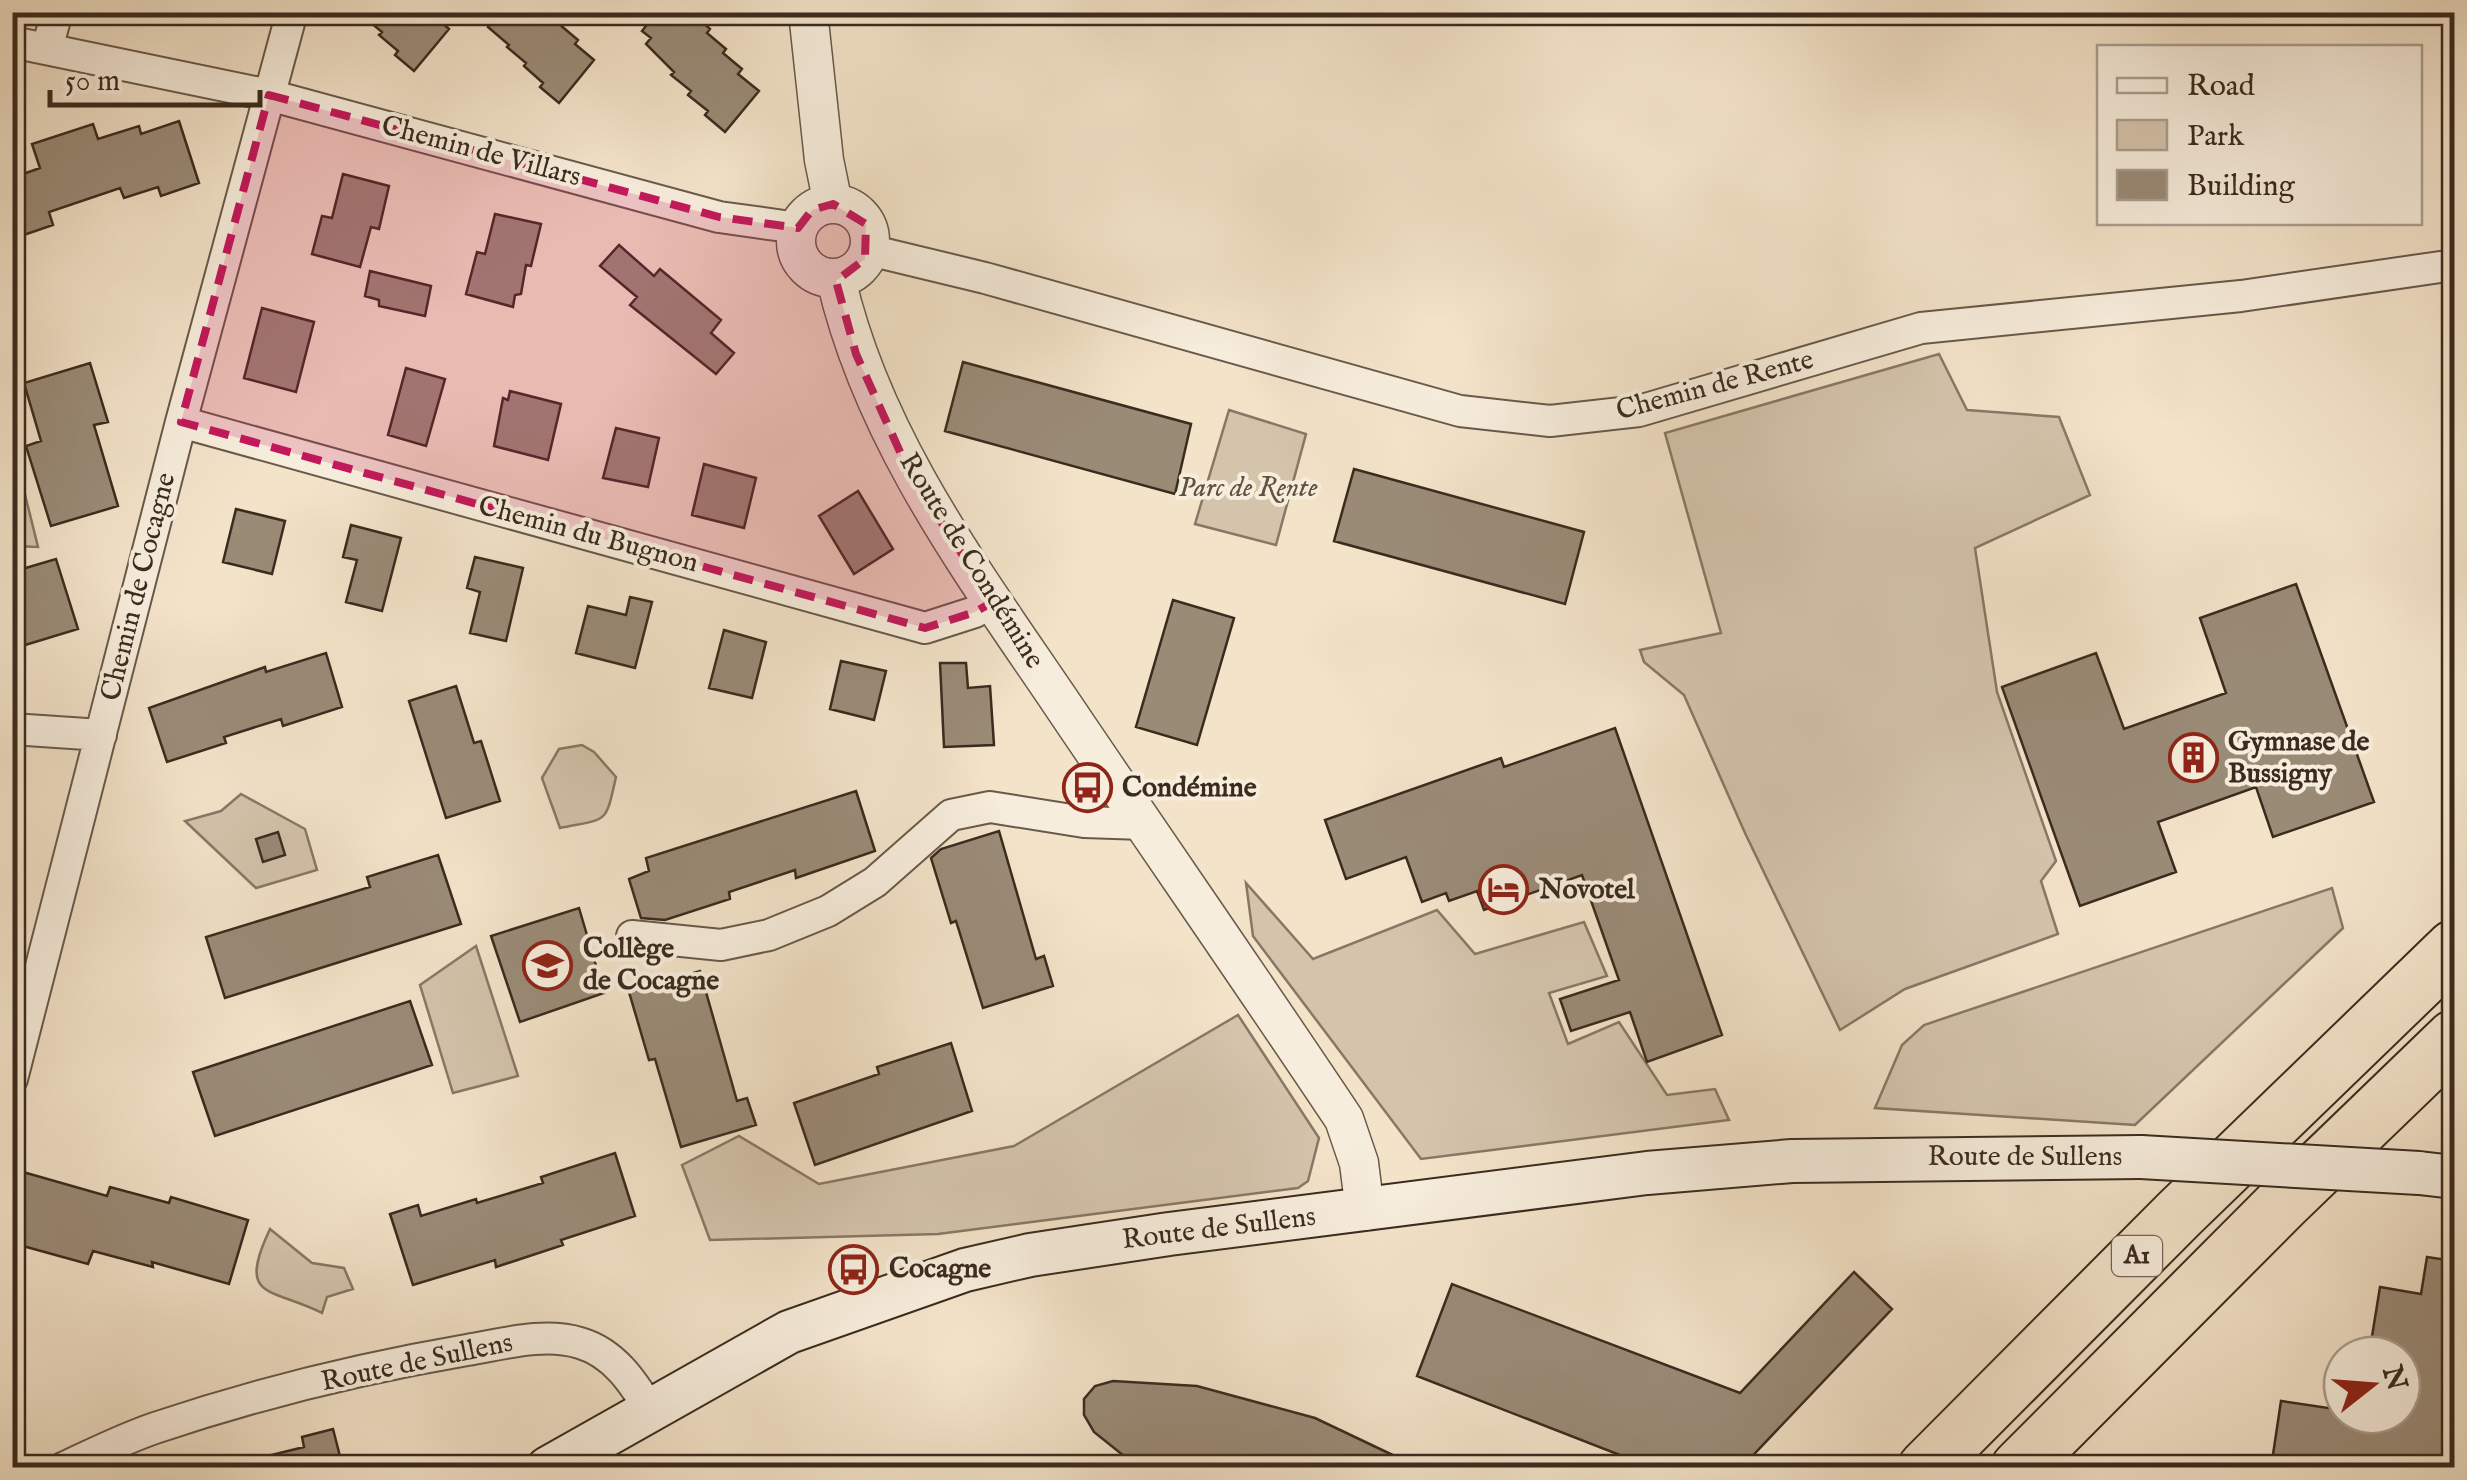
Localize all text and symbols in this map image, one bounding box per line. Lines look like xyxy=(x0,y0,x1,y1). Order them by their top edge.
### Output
scale bar xyxy=(50,45,260,107)
legend xyxy=(2097,45,2422,225)
text: 50 m xyxy=(65,63,120,101)
text: Road xyxy=(2187,68,2256,106)
street label: Chemin de Villars xyxy=(377,109,585,195)
text: Park xyxy=(2187,118,2245,156)
text: Building xyxy=(2187,168,2296,206)
street label: Chemin de Rente xyxy=(1612,343,1818,429)
street label: Route de Condémine xyxy=(891,447,1052,675)
street label: Chemin de Cocagne xyxy=(94,469,184,705)
park label: Parc de Rente xyxy=(1179,471,1318,506)
street label: Chemin du Bugnon xyxy=(474,489,702,581)
place label: Gymnase de Bussigny xyxy=(2228,725,2369,792)
building icon: Gymnase de Bussigny xyxy=(2167,732,2219,784)
bus stop icon: Condémine xyxy=(1061,762,1113,814)
place label: Condémine xyxy=(1122,771,1257,806)
hotel icon: Novotel xyxy=(1478,864,1530,916)
place label: Novotel xyxy=(1538,873,1636,908)
place label: Collège de Cocagne xyxy=(583,932,719,999)
school or university icon: Collège de Cocagne xyxy=(522,939,574,991)
street label: Route de Sullens xyxy=(1928,1140,2122,1175)
street label: Route de Sullens xyxy=(1120,1200,1318,1258)
road number: A1 xyxy=(2112,1236,2162,1276)
bus stop icon: Cocagne xyxy=(828,1243,880,1295)
place label: Cocagne xyxy=(889,1252,991,1287)
street label: Route de Sullens xyxy=(318,1326,516,1400)
north arrow xyxy=(2322,1335,2422,1435)
text: N xyxy=(2373,1361,2414,1395)

